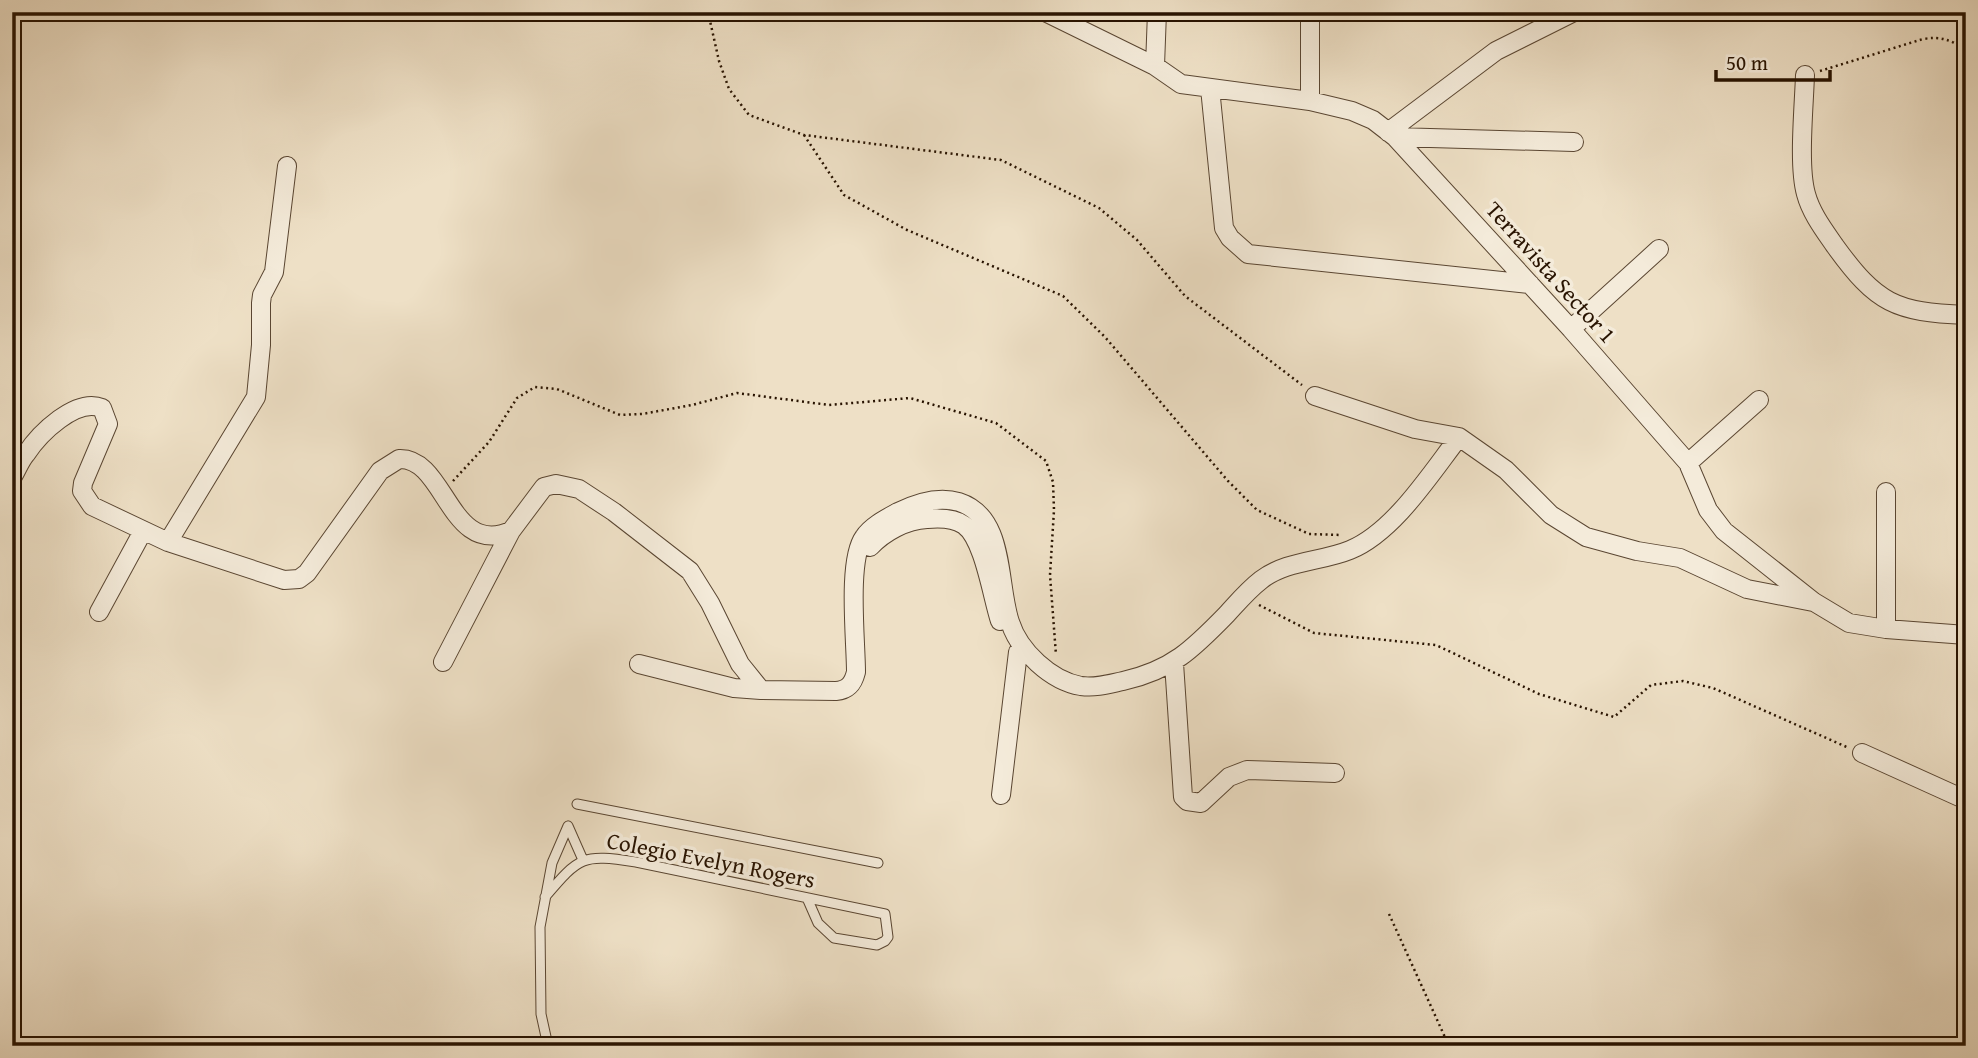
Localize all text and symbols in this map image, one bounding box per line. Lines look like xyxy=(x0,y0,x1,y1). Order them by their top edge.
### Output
scale bar xyxy=(1716,38,1829,82)
text: 50 m xyxy=(1726,47,1768,78)
street label: Terravista Sector 1 xyxy=(1479,193,1624,350)
street label: Colegio Evelyn Rogers xyxy=(604,823,818,896)

